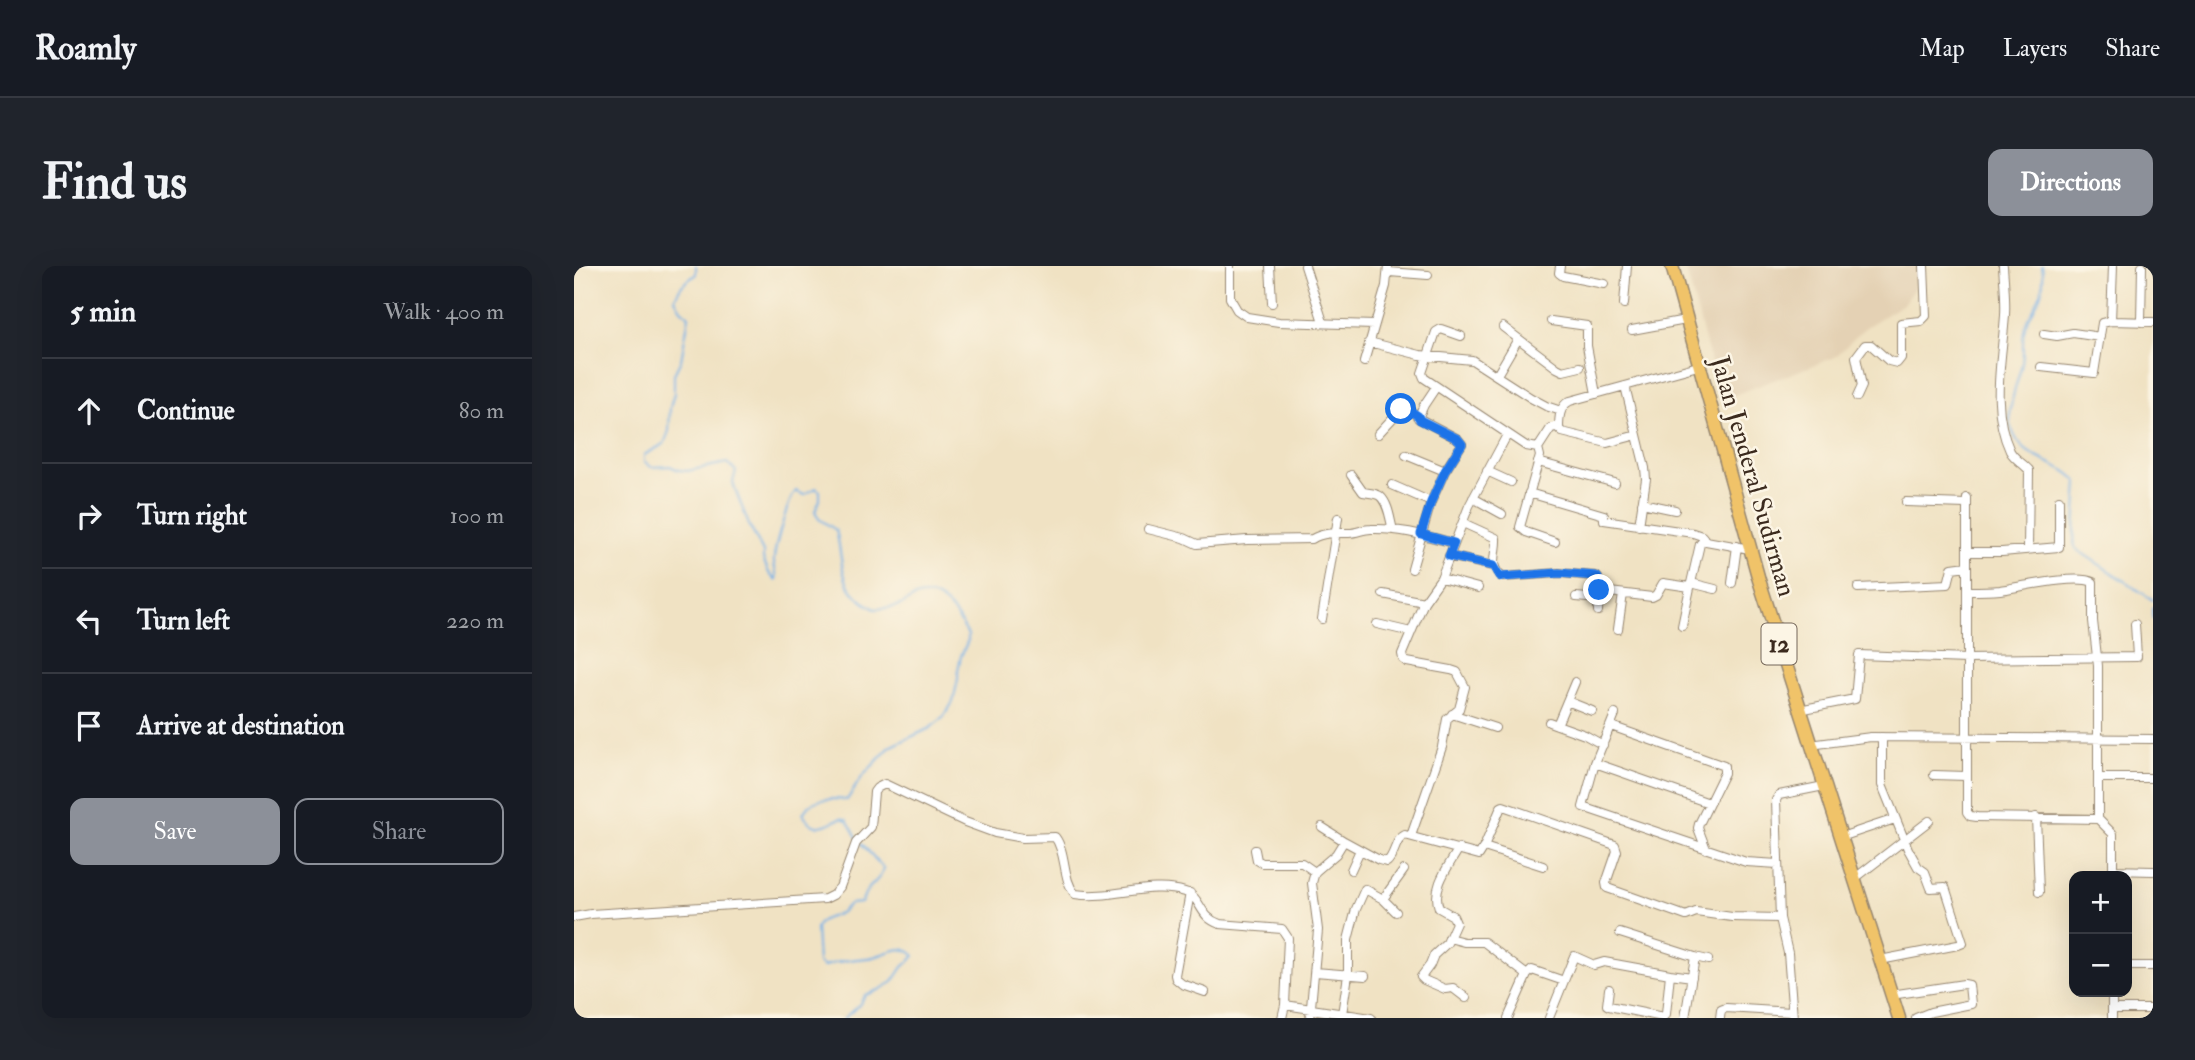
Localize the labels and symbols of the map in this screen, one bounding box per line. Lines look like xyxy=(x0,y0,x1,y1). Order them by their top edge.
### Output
street label: Jalan Jenderal Sudirman xyxy=(1703,351,1803,600)
route start xyxy=(1385,393,1416,424)
route end xyxy=(1583,574,1614,605)
road number: 12 xyxy=(1762,624,1796,664)

